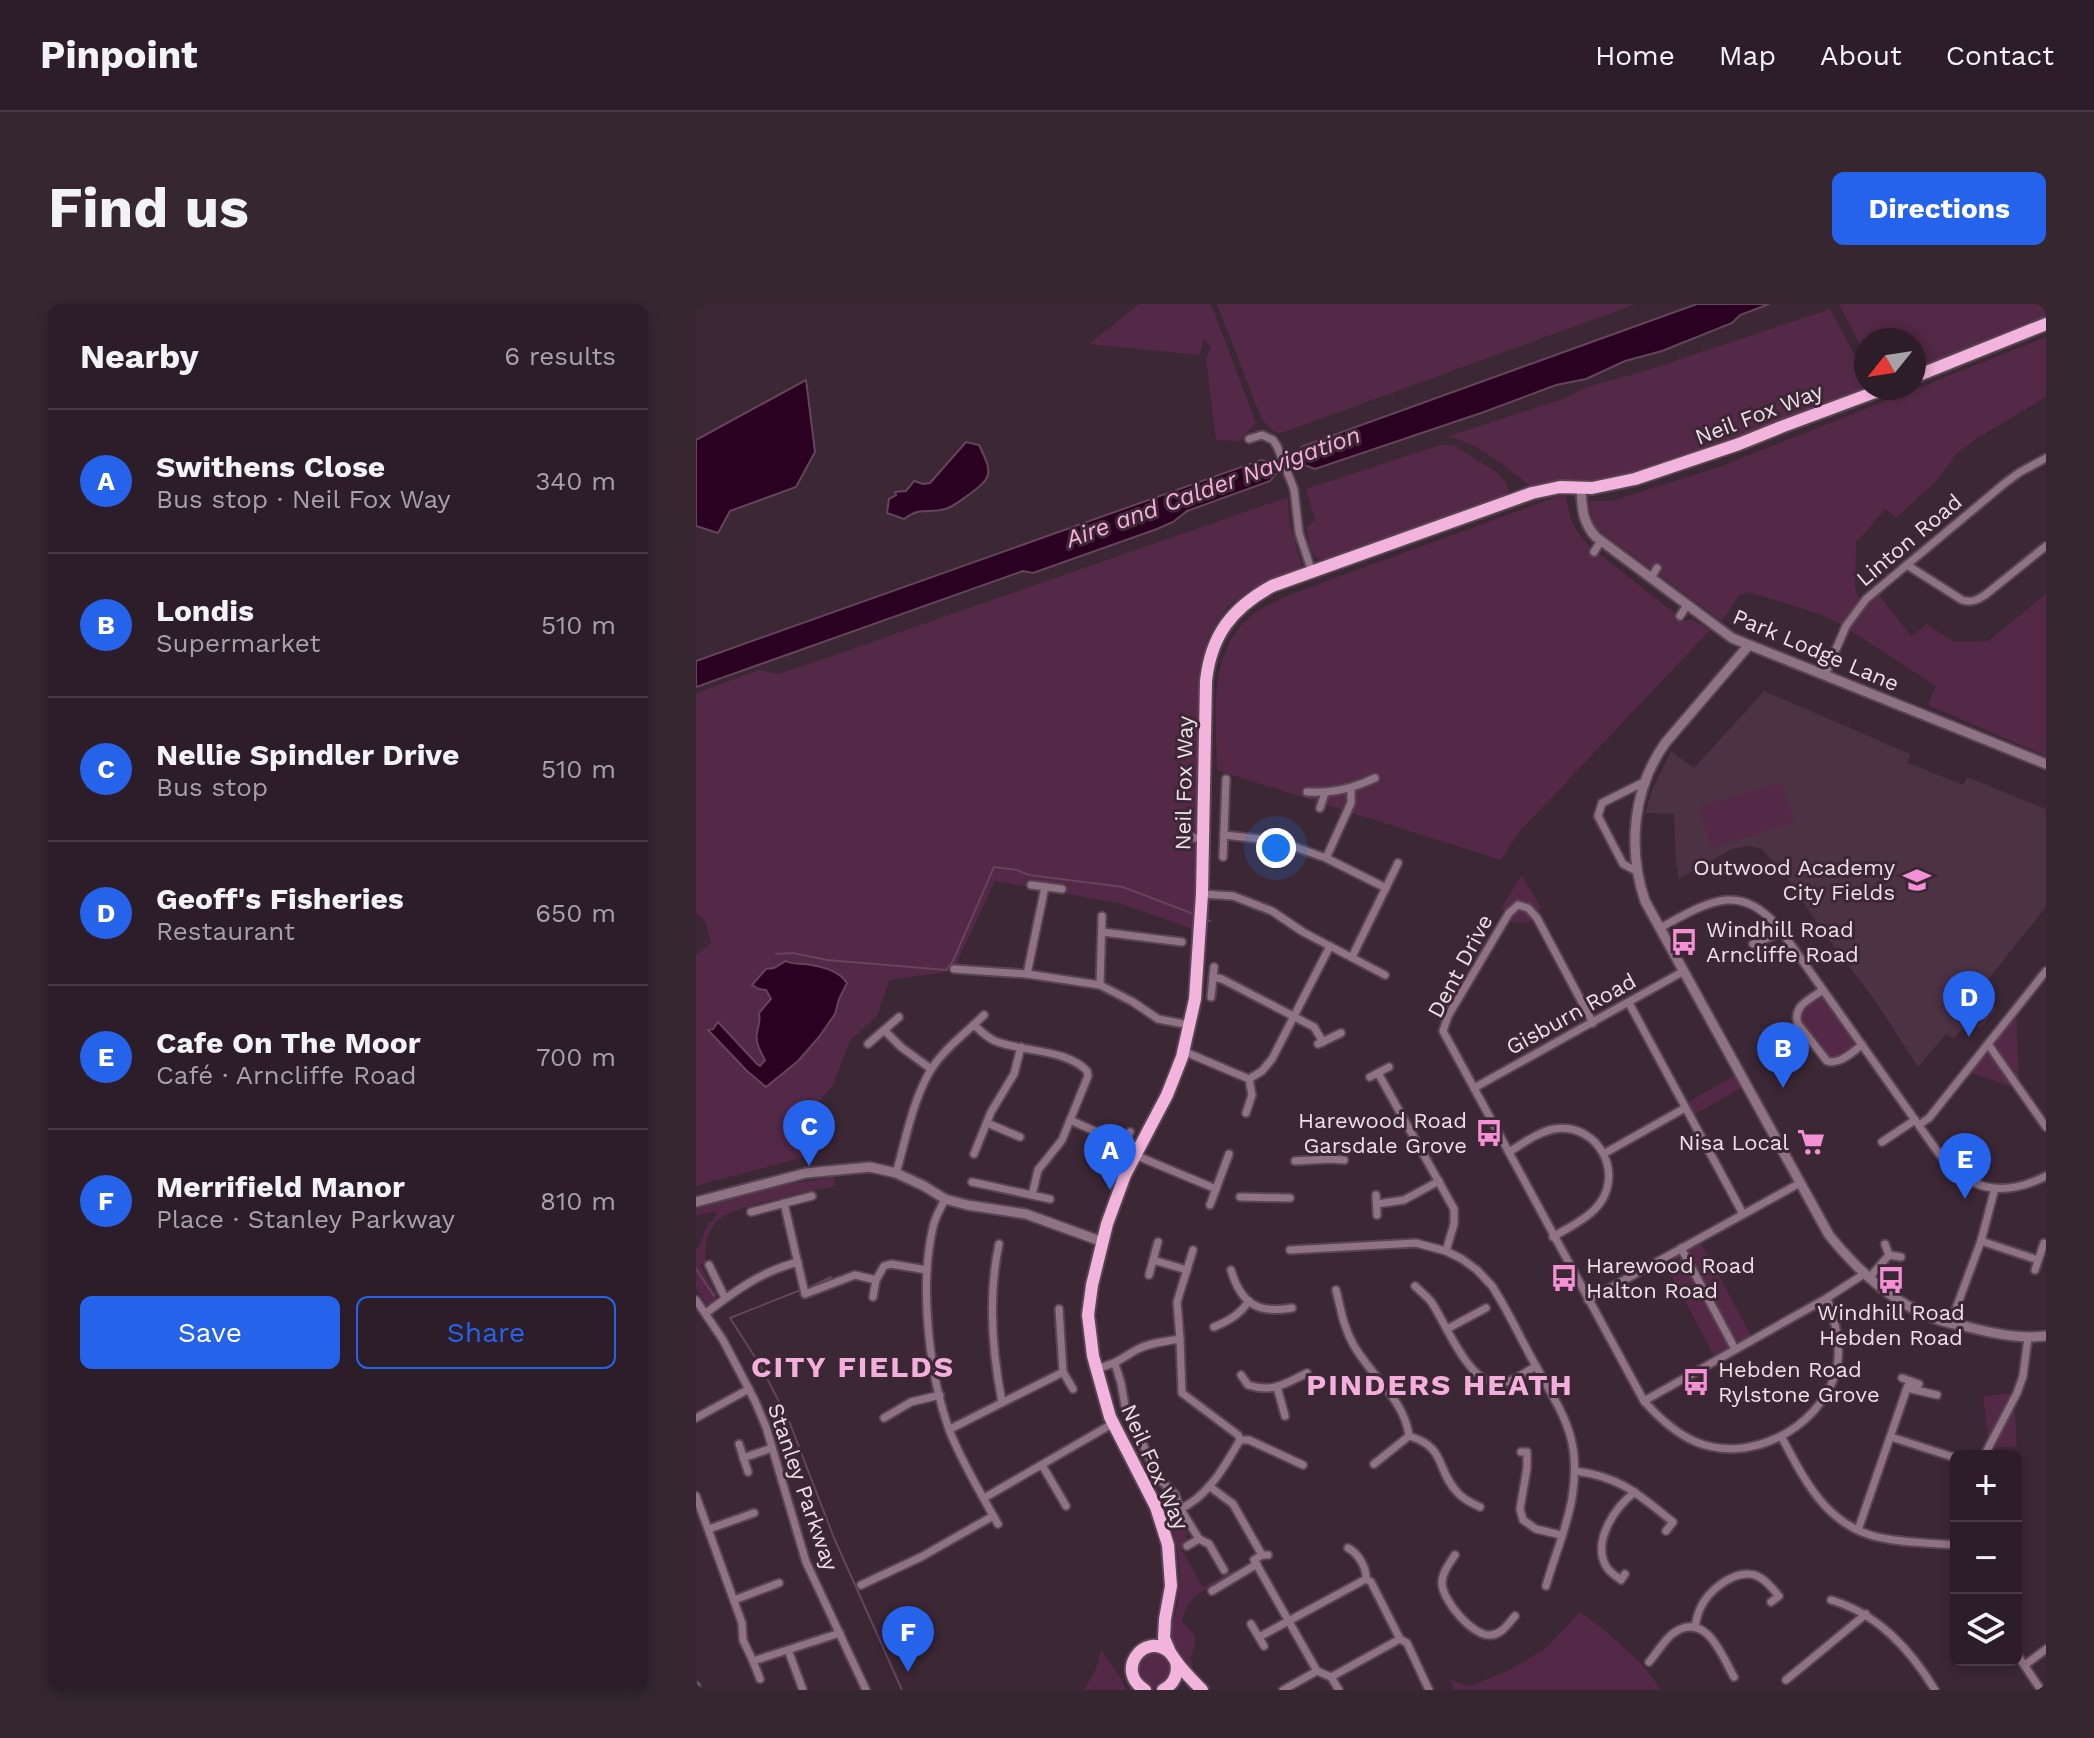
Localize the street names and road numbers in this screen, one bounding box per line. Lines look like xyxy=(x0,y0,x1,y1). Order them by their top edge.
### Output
street label: Neil Fox Way xyxy=(1692,378,1827,450)
street label: Linton Road xyxy=(1851,489,1967,591)
street label: Park Lodge Lane xyxy=(1729,604,1903,696)
street label: Neil Fox Way xyxy=(1170,715,1198,851)
street label: Dent Drive xyxy=(1422,910,1498,1022)
street label: Gisburn Road xyxy=(1502,968,1640,1060)
street label: Stanley Parkway xyxy=(763,1400,844,1575)
street label: Neil Fox Way xyxy=(1116,1400,1194,1534)

